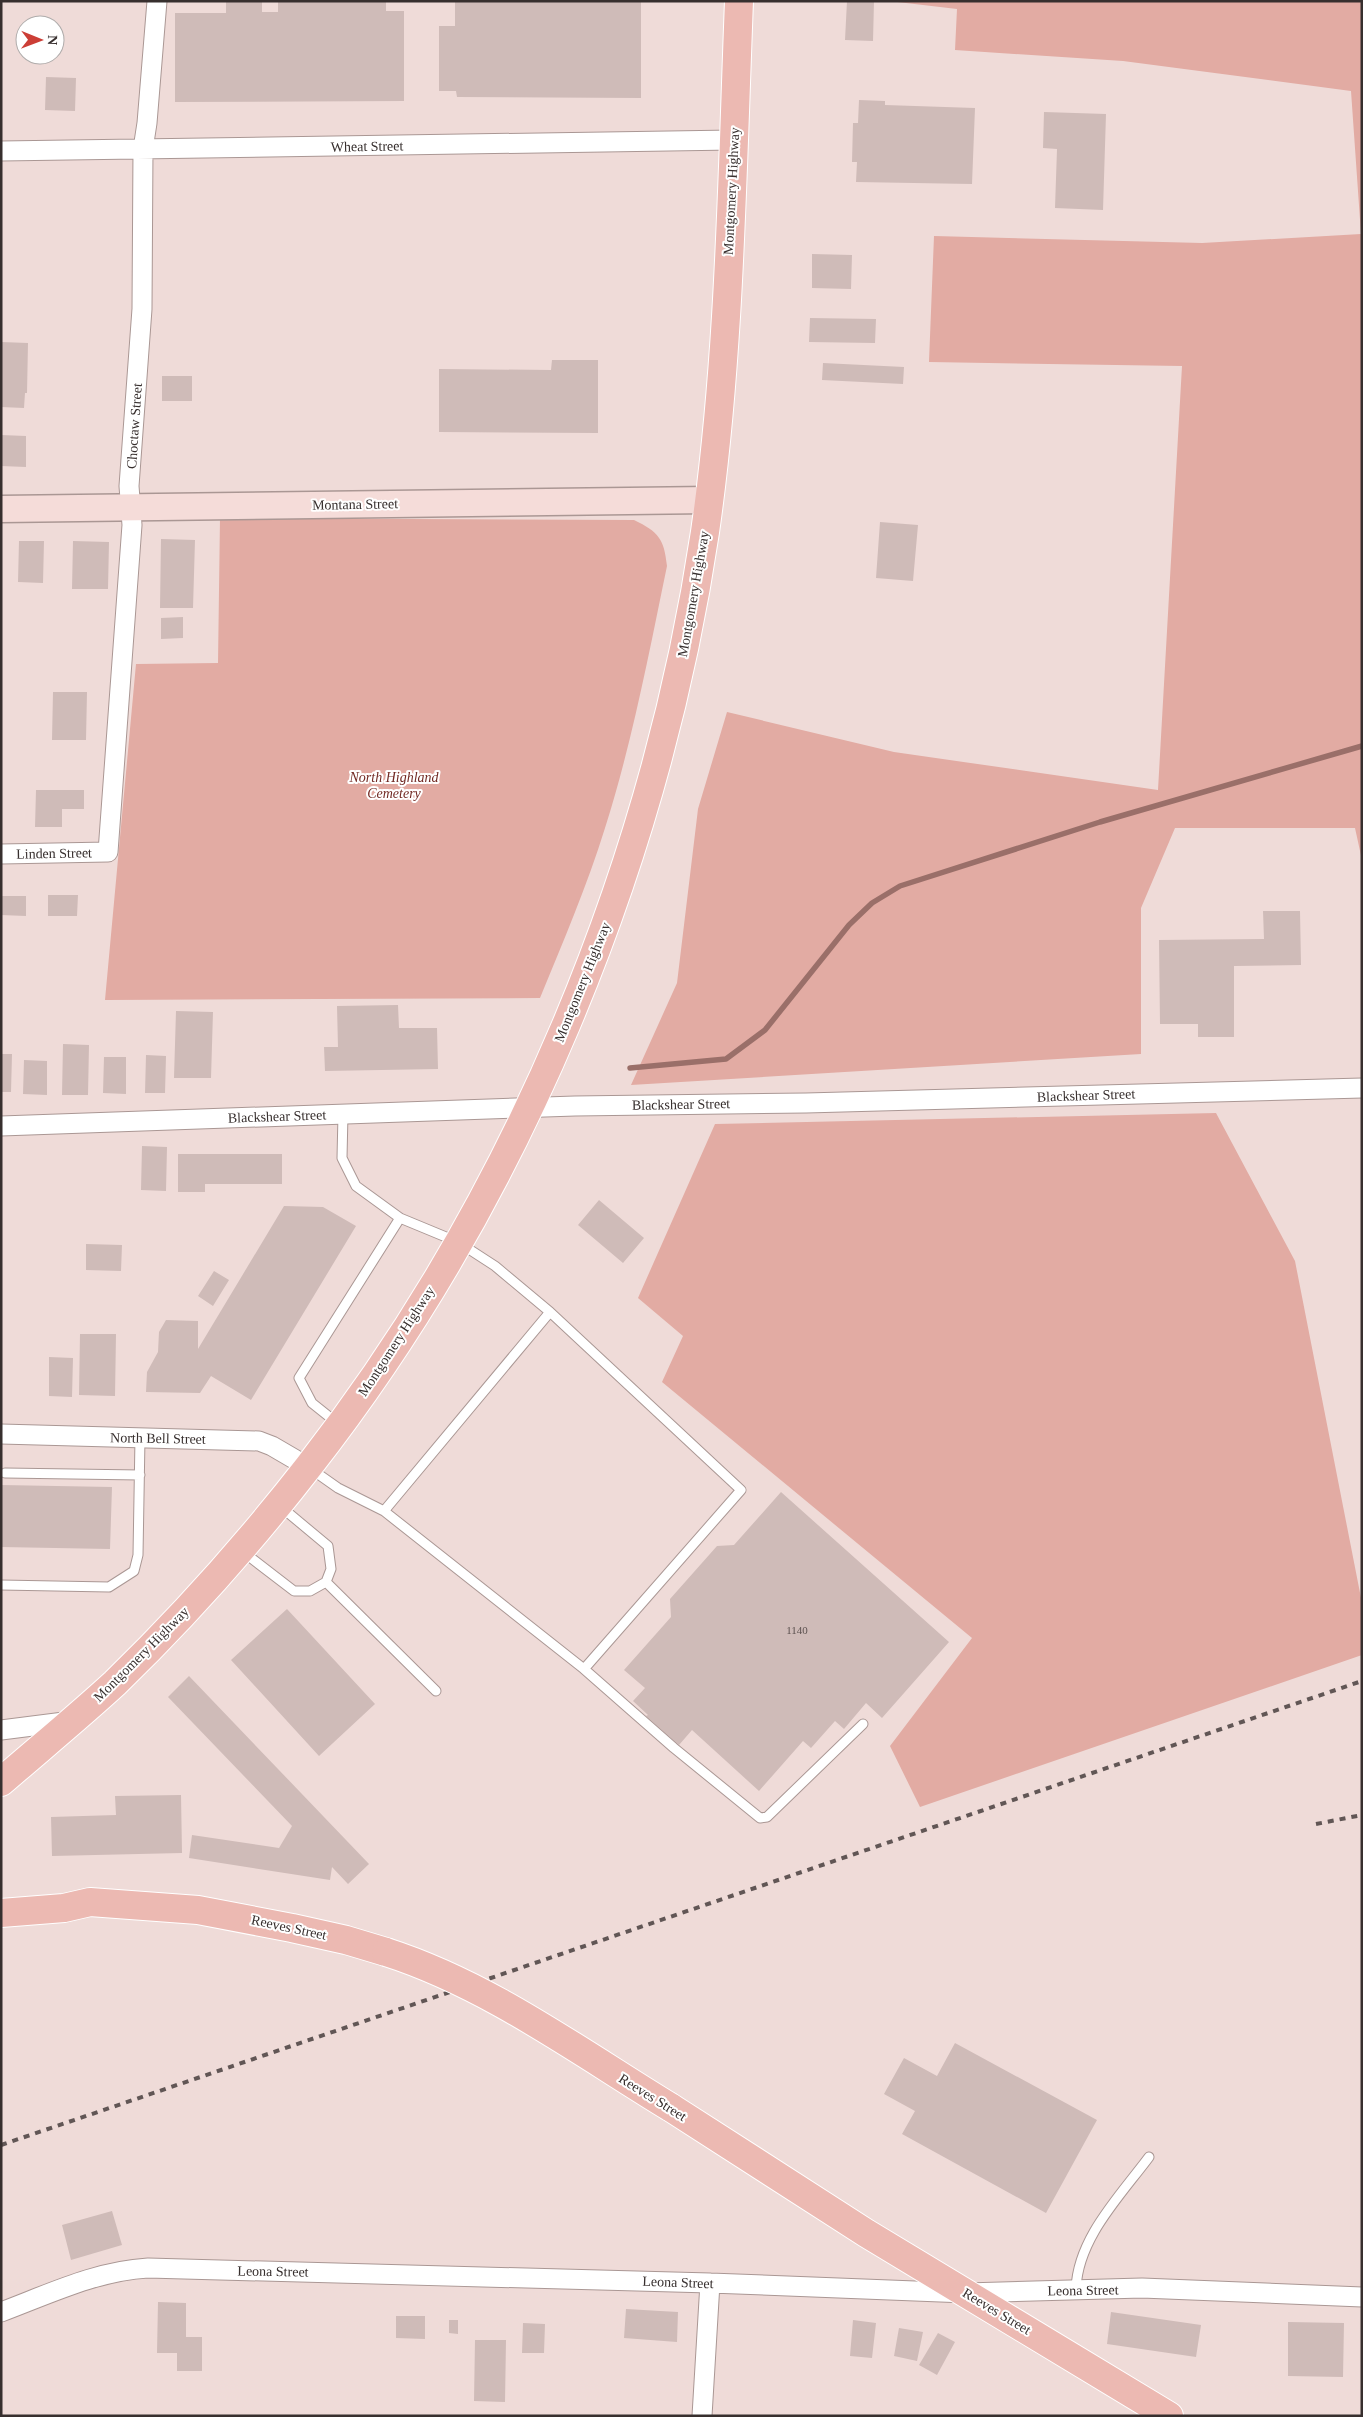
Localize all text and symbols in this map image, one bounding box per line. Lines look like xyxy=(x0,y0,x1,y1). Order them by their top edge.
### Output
north arrow xyxy=(15,15,65,65)
text: N xyxy=(45,35,60,45)
street label: Montgomery Highway xyxy=(721,127,742,255)
street label: Wheat Street xyxy=(331,138,404,155)
street label: Choctaw Street xyxy=(124,383,145,469)
street label: Montana Street xyxy=(312,496,398,513)
street label: Montgomery Highway xyxy=(675,530,712,658)
park label: North Highland Cemetery xyxy=(348,770,440,801)
street label: Linden Street xyxy=(16,845,92,862)
street label: Montgomery Highway xyxy=(552,920,613,1044)
street label: Blackshear Street xyxy=(1037,1086,1136,1105)
street label: Blackshear Street xyxy=(632,1096,730,1113)
street label: Blackshear Street xyxy=(228,1107,327,1126)
street label: Montgomery Highway xyxy=(355,1284,438,1399)
street label: North Bell Street xyxy=(110,1430,206,1447)
street label: Montgomery Highway xyxy=(91,1604,192,1705)
house number: 1140 xyxy=(786,1624,808,1636)
street label: Reeves Street xyxy=(250,1912,328,1943)
street label: Reeves Street xyxy=(616,2071,689,2124)
street label: Leona Street xyxy=(237,2263,309,2280)
street label: Leona Street xyxy=(642,2274,714,2291)
street label: Leona Street xyxy=(1047,2282,1119,2299)
street label: Reeves Street xyxy=(960,2285,1034,2338)

